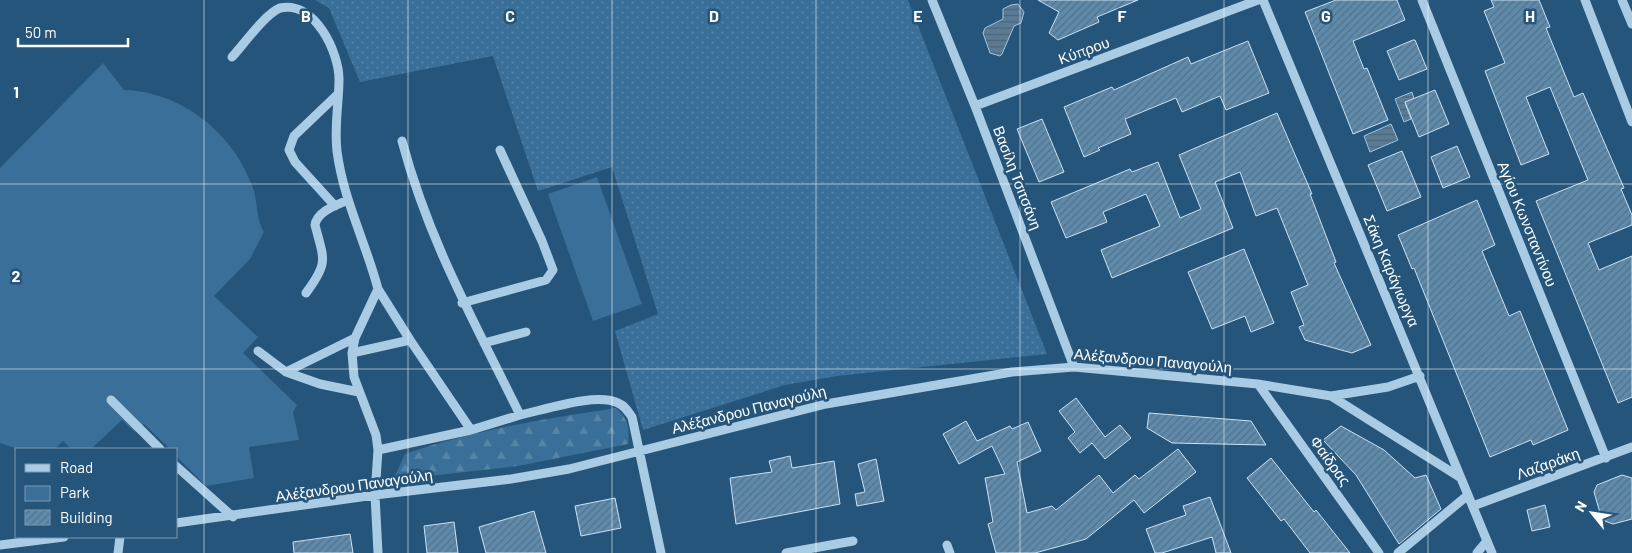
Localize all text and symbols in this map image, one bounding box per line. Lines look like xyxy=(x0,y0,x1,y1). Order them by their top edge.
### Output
text: B xyxy=(301,6,311,25)
text: C xyxy=(505,6,515,25)
text: D xyxy=(709,6,719,25)
text: E xyxy=(913,6,923,25)
text: F xyxy=(1118,6,1127,25)
text: G xyxy=(1321,6,1331,25)
text: H xyxy=(1525,6,1535,25)
scale bar xyxy=(18,15,128,47)
text: 50 m xyxy=(25,23,57,41)
street label: Κύπρου xyxy=(1056,33,1112,68)
text: 1 xyxy=(13,82,19,101)
street label: Βασίλη Τσιτσάνη xyxy=(990,123,1046,232)
street label: Αγίου Κωνσταντίνου xyxy=(1495,158,1561,289)
street label: Σάκη Καράγιωργα xyxy=(1360,212,1424,330)
text: 2 xyxy=(12,266,21,285)
street label: Αλέξανδρου Παναγούλη xyxy=(1073,344,1233,376)
street label: Αλέξανδρου Παναγούλη xyxy=(670,381,828,437)
street label: Φαίδρας xyxy=(1307,432,1355,489)
street label: Λαζαράκη xyxy=(1514,443,1582,483)
legend xyxy=(15,448,178,538)
text: Road xyxy=(60,458,93,476)
street label: Αλέξανδρου Παναγούλη xyxy=(274,465,434,505)
text: Park xyxy=(60,483,90,501)
north arrow xyxy=(1567,488,1617,538)
text: N xyxy=(1571,498,1590,515)
text: Building xyxy=(60,508,113,526)

